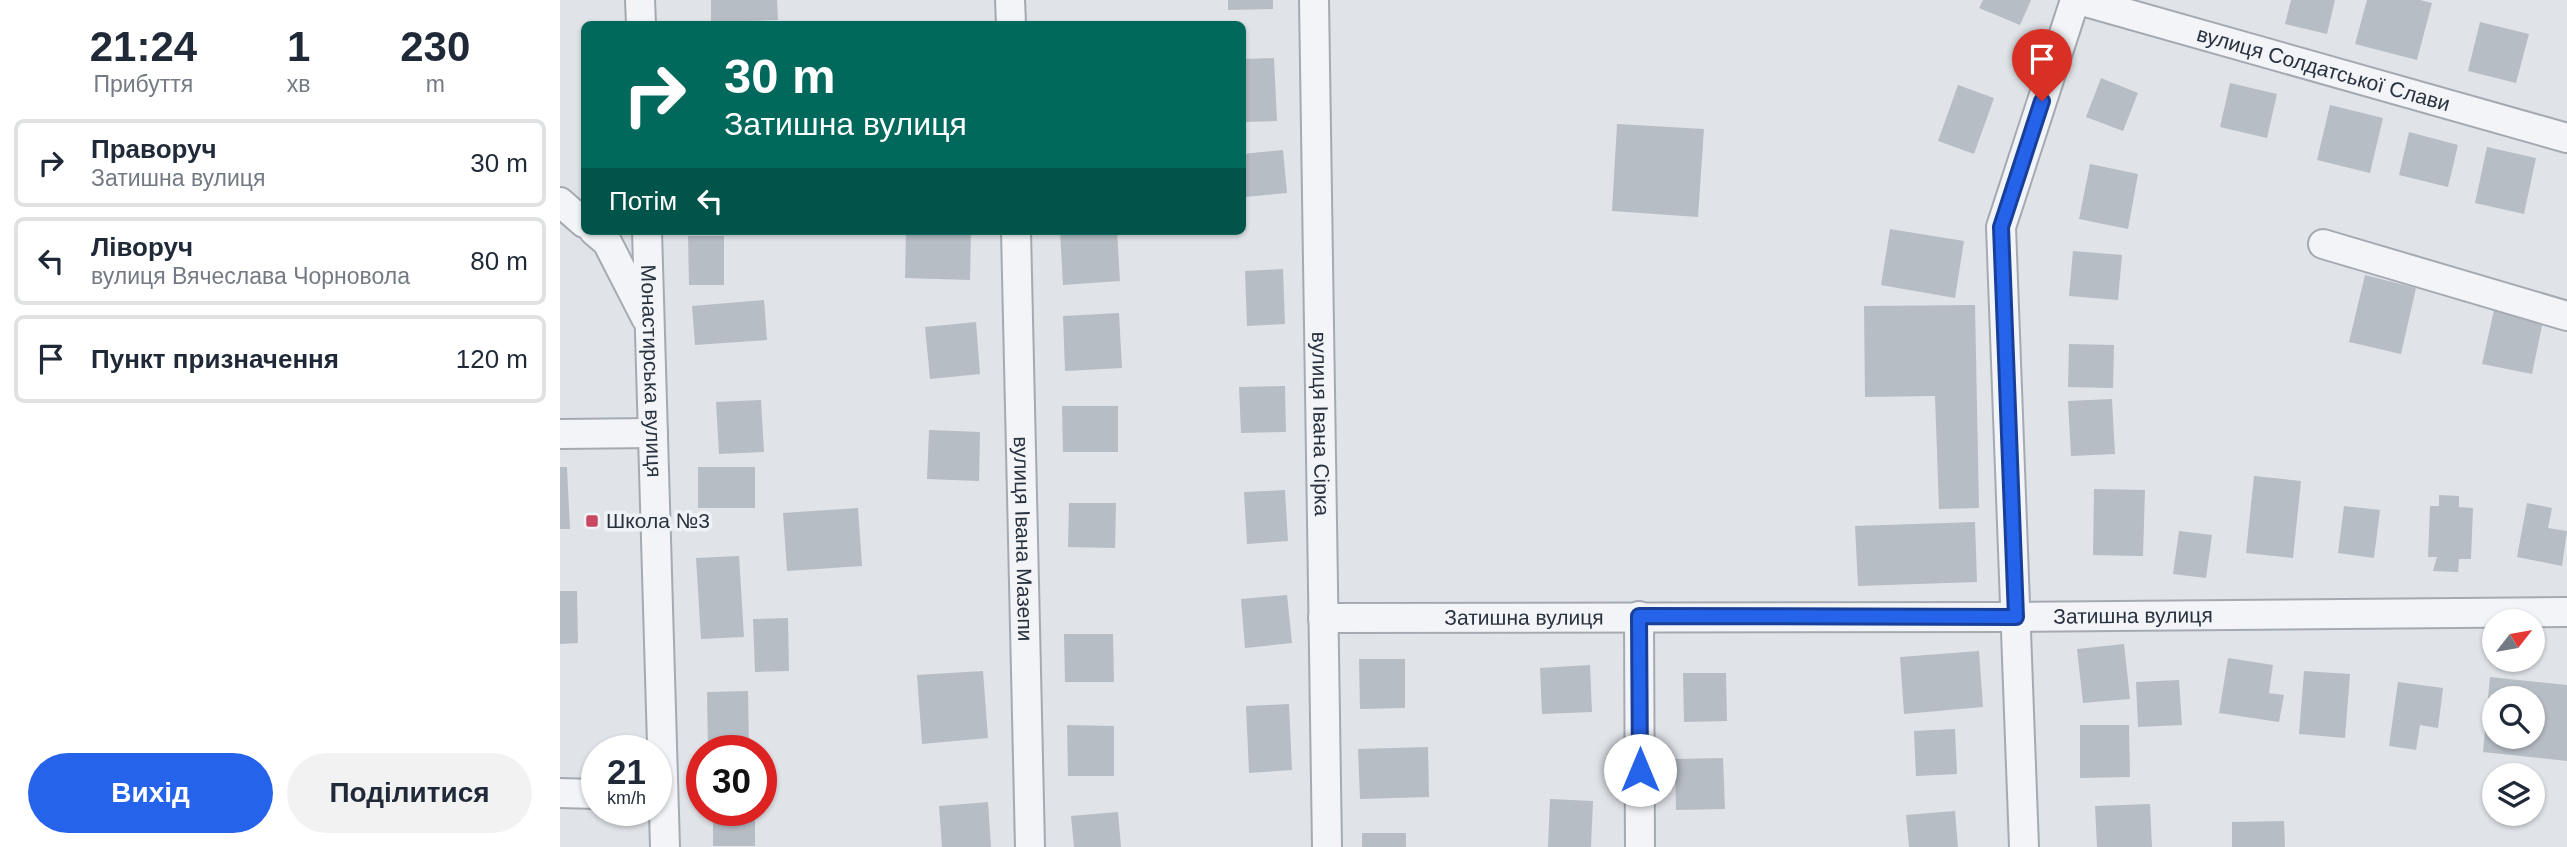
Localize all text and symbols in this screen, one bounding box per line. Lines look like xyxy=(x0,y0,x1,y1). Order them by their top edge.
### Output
street label: вулиця Солдатської Слави xyxy=(2194,22,2453,115)
text: 21:24 xyxy=(90,23,197,70)
text: 1 xyxy=(287,23,310,70)
text: 230 xyxy=(400,23,470,70)
pin xyxy=(2012,29,2072,101)
icon: arrive xyxy=(2023,40,2061,78)
icon: right xyxy=(609,49,700,140)
text: 30 m xyxy=(724,49,836,103)
text: Прибуття xyxy=(93,71,193,97)
text: хв xyxy=(287,71,311,97)
text: m xyxy=(426,71,445,97)
text: Затишна вулиця xyxy=(724,106,967,142)
text: Праворуч xyxy=(91,134,217,164)
icon: right xyxy=(32,144,70,182)
text: 30 m xyxy=(470,148,528,178)
text: Затишна вулиця xyxy=(91,165,266,191)
icon: left xyxy=(691,182,729,220)
text: Потім xyxy=(609,186,677,216)
text: Ліворуч xyxy=(91,232,193,262)
icon: left xyxy=(32,242,70,280)
text: 80 m xyxy=(470,246,528,276)
text: вулиця Вячеслава Чорновола xyxy=(91,263,410,289)
street label: Монастирська вулиця xyxy=(637,264,666,478)
street label: вулиця Івана Сірка xyxy=(1308,332,1334,517)
icon: arrive xyxy=(32,340,70,378)
text: Пункт призначення xyxy=(91,344,339,374)
text: 120 m xyxy=(456,344,528,374)
street label: вулиця Івана Мазепи xyxy=(1010,436,1037,642)
place label: Школа №3 xyxy=(606,509,710,532)
marker: Школа №3 xyxy=(584,513,600,529)
street label: Затишна вулиця xyxy=(2053,603,2213,628)
street label: Затишна вулиця xyxy=(1444,606,1604,629)
north arrow xyxy=(2482,609,2544,672)
map controls xyxy=(2482,609,2545,826)
button: search xyxy=(2482,686,2545,749)
position arrow xyxy=(1603,733,1677,807)
speed limit sign: 30 xyxy=(686,735,777,826)
text: 21 xyxy=(607,752,646,791)
button: Вихід xyxy=(28,753,273,833)
button: Поділитися xyxy=(287,753,532,833)
button: layers xyxy=(2482,763,2545,826)
text: km/h xyxy=(607,788,646,808)

